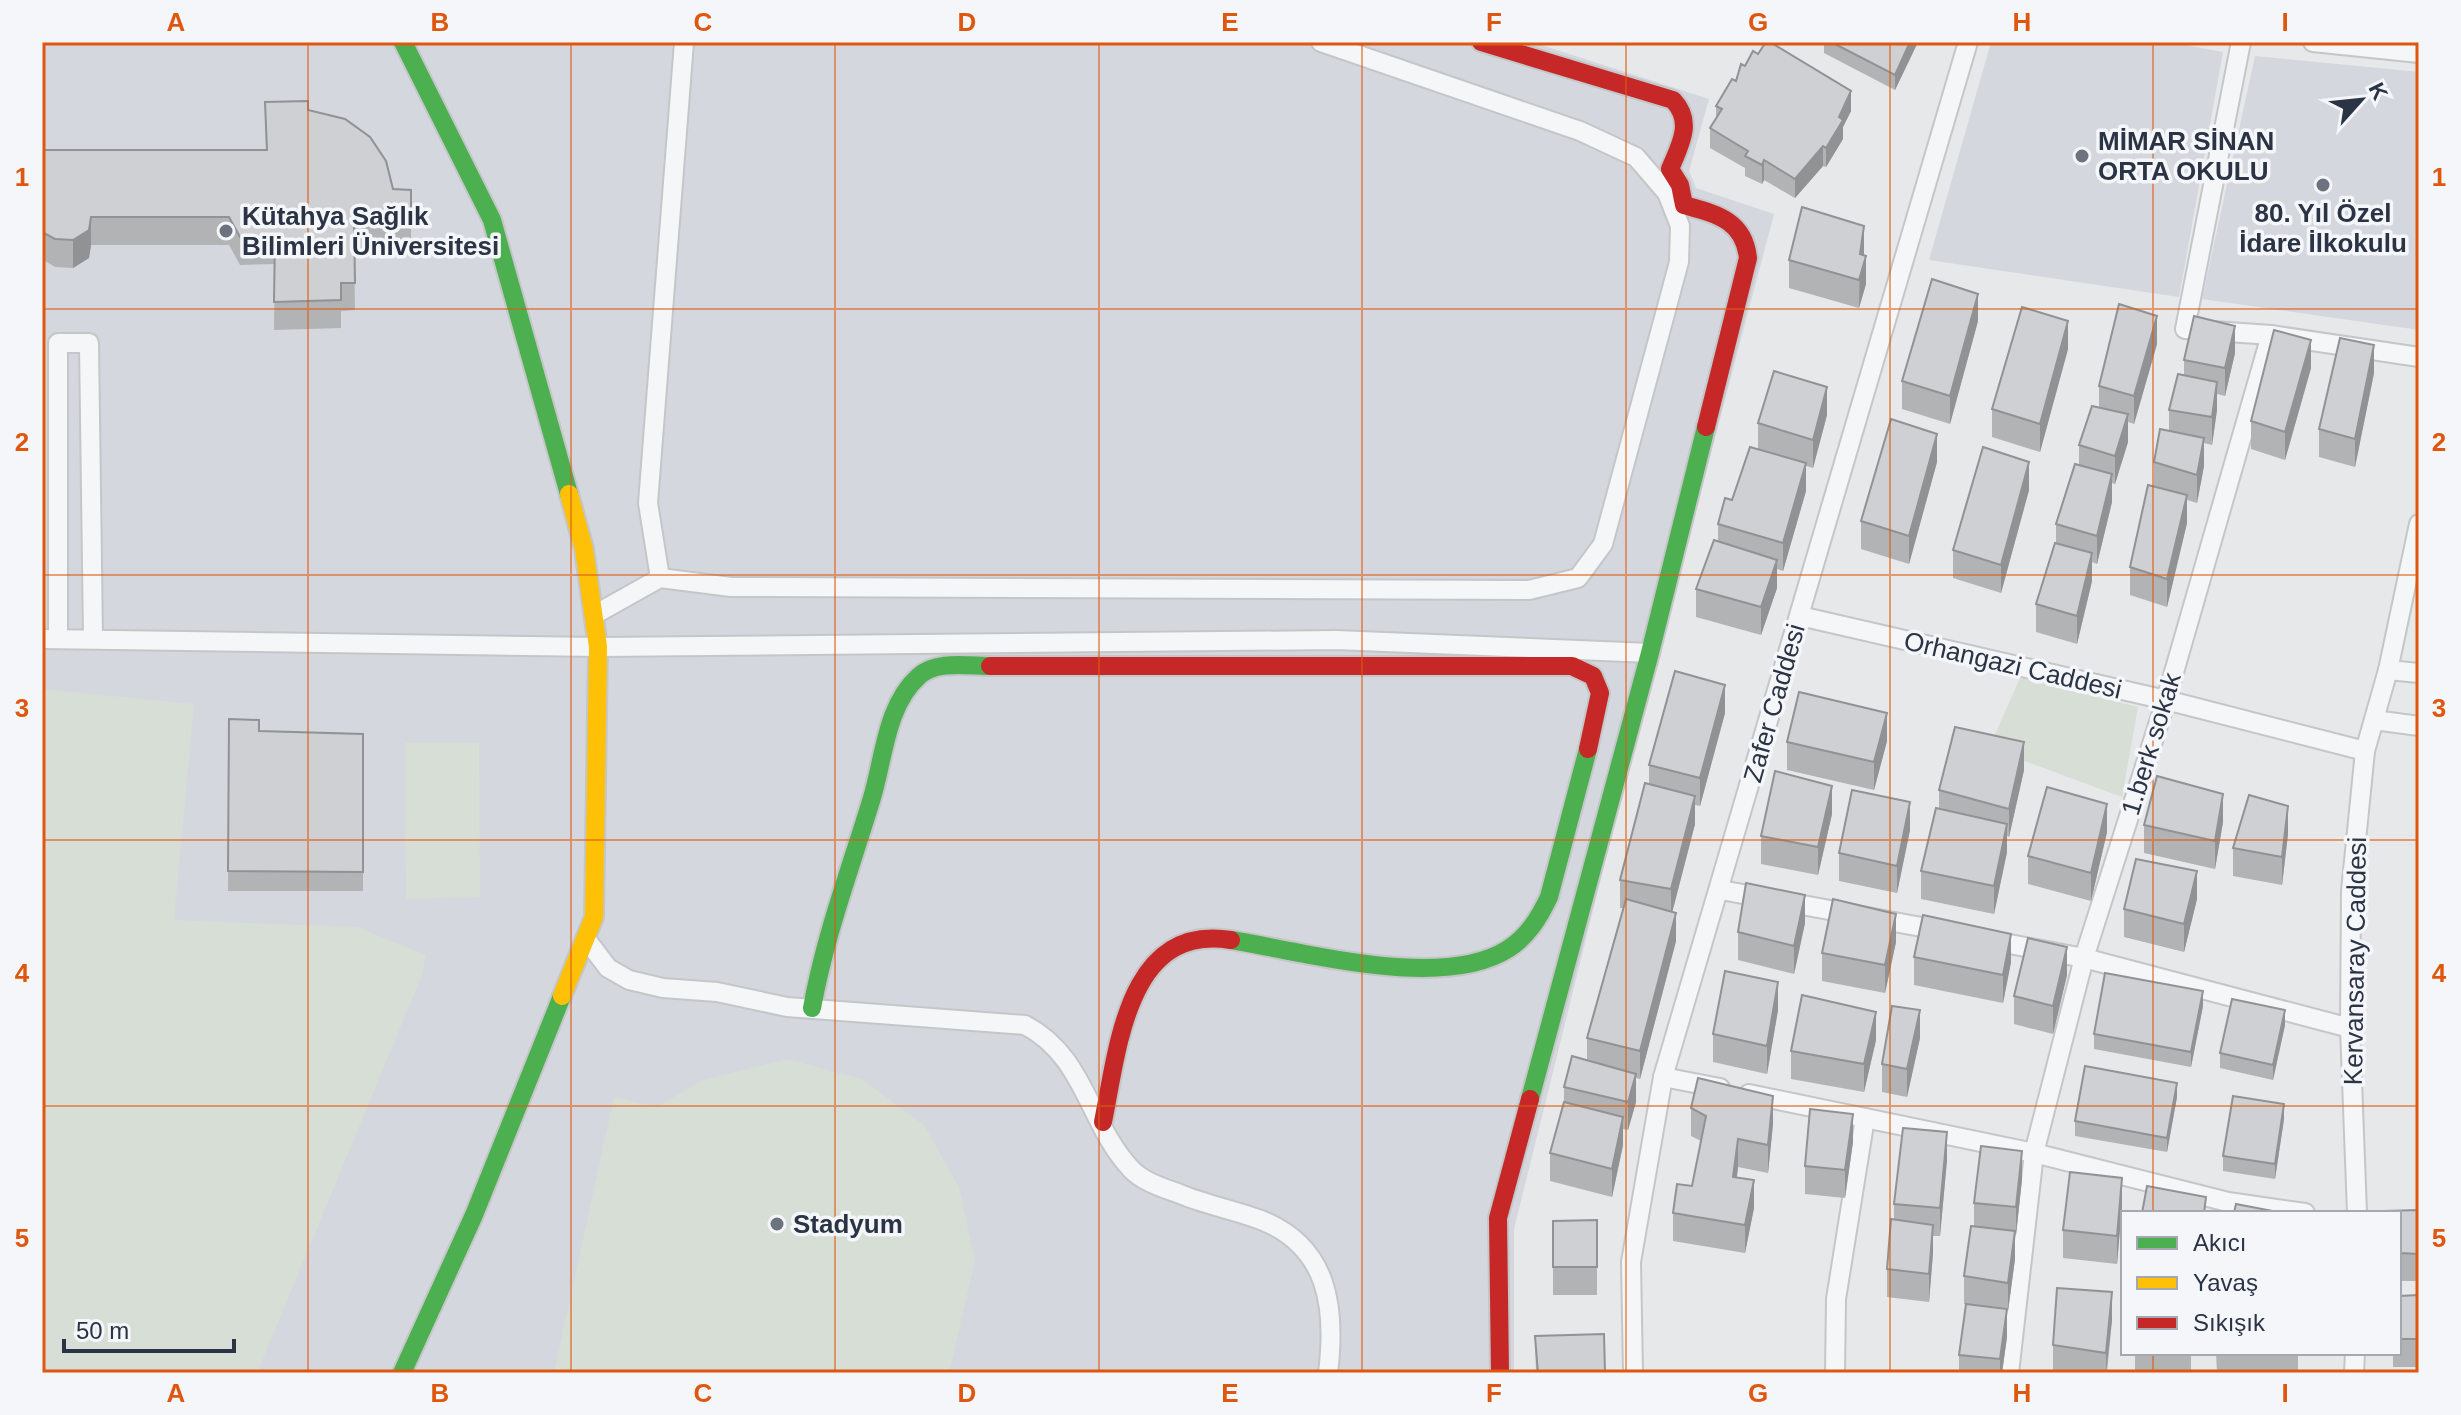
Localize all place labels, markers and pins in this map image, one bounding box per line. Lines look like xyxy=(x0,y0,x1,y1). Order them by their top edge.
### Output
place label: MİMAR SİNAN ORTA OKULU xyxy=(2098,126,2274,186)
marker: MİMAR SİNAN ORTA OKULU xyxy=(2073,147,2091,165)
marker: 80. Yıl Özel İdare İlkokulu xyxy=(2314,176,2332,194)
place label: 80. Yıl Özel İdare İlkokulu xyxy=(2239,198,2407,258)
place label: Kütahya Sağlık Bilimleri Üniversitesi xyxy=(242,201,499,261)
marker: Kütahya Sağlık Bilimleri Üniversitesi xyxy=(217,222,235,240)
place label: Stadyum xyxy=(793,1209,903,1239)
marker: Stadyum xyxy=(768,1215,786,1233)

